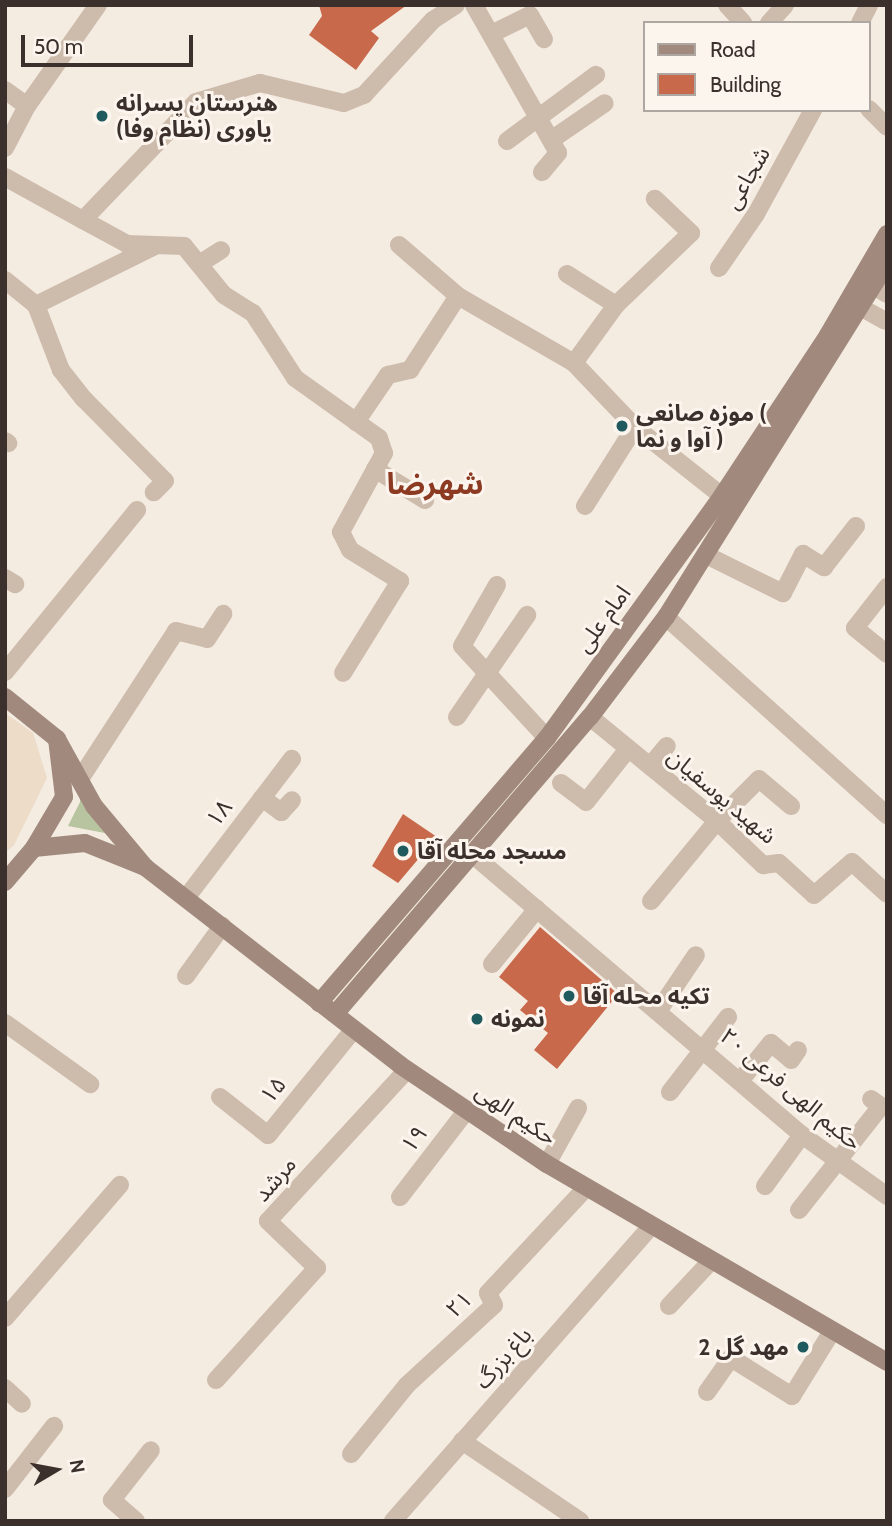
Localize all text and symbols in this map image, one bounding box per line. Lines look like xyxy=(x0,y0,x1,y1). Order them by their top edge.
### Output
scale bar xyxy=(24,21,196,65)
legend xyxy=(644,21,871,112)
text: 50 m xyxy=(34,34,83,59)
text: Road xyxy=(710,37,756,62)
text: Building xyxy=(710,72,781,97)
place label: هنرستان پسرانه یاوری (نظام وفا) xyxy=(116,89,278,143)
marker: هنرستان پسرانه یاوری (نظام وفا) xyxy=(94,108,110,124)
street label: شجاعی xyxy=(718,142,776,214)
place label: موزه صانعی ( آوا و نما ) xyxy=(636,399,767,453)
marker: موزه صانعی ( آوا و نما ) xyxy=(614,418,630,434)
district label: شهرضا xyxy=(387,466,483,502)
street label: امام علی xyxy=(570,580,636,658)
street label: شهید یوسفیان xyxy=(662,742,782,850)
street label: ۱۸ xyxy=(200,794,238,832)
place label: مسجد محله آقا xyxy=(417,837,567,865)
marker: مسجد محله آقا xyxy=(395,843,411,859)
place label: تکیه محله آقا xyxy=(583,982,710,1010)
marker: تکیه محله آقا xyxy=(561,988,577,1004)
place label: نمونه xyxy=(491,1005,545,1033)
marker: نمونه xyxy=(469,1011,485,1027)
street label: حکیم الهی فرعی ۲۰ xyxy=(715,1022,867,1156)
street label: ۱۵ xyxy=(254,1071,292,1109)
street label: حکیم الهی xyxy=(470,1077,562,1151)
street label: ۱۹ xyxy=(395,1120,433,1158)
street label: مرشد xyxy=(248,1151,302,1207)
street label: ۲۱ xyxy=(440,1285,478,1323)
street label: باغ بزرگ xyxy=(469,1322,537,1394)
place label: مهد گل 2 xyxy=(698,1333,789,1361)
marker: مهد گل 2 xyxy=(795,1339,811,1355)
north arrow xyxy=(21,1435,91,1505)
text: N xyxy=(65,1458,90,1475)

